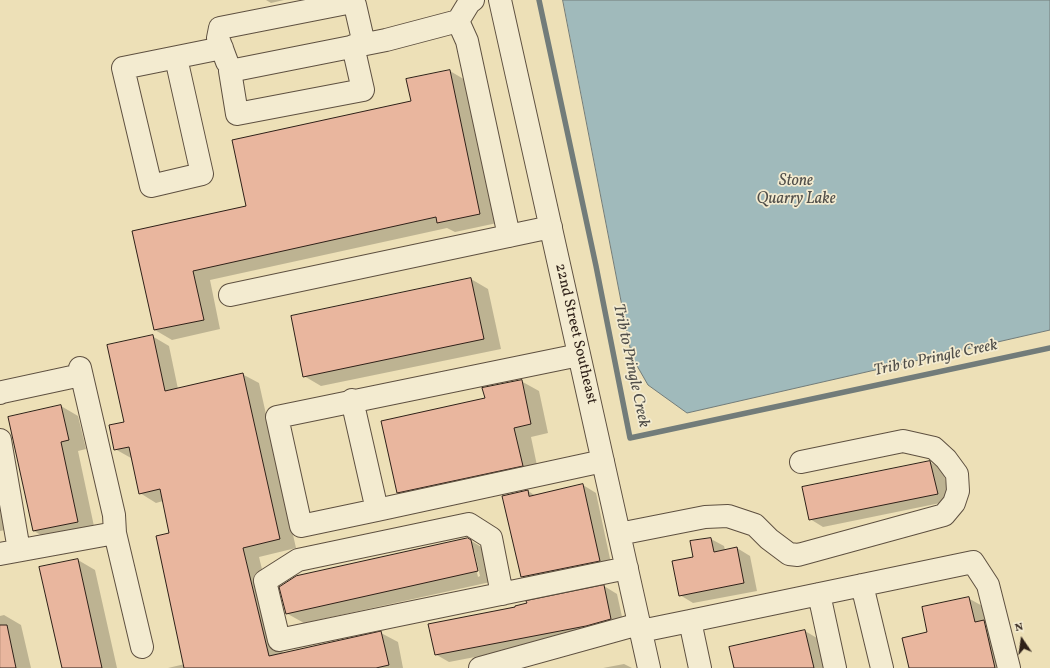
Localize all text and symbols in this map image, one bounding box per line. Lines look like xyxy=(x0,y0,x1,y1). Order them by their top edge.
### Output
water label: Stone Quarry Lake xyxy=(756,172,836,210)
street label: 22nd Street Southeast xyxy=(550,262,600,406)
water label: Trib to Pringle Creek xyxy=(608,302,652,430)
water label: Trib to Pringle Creek xyxy=(872,337,1000,381)
north arrow xyxy=(1002,620,1042,660)
text: N xyxy=(1014,620,1025,636)

